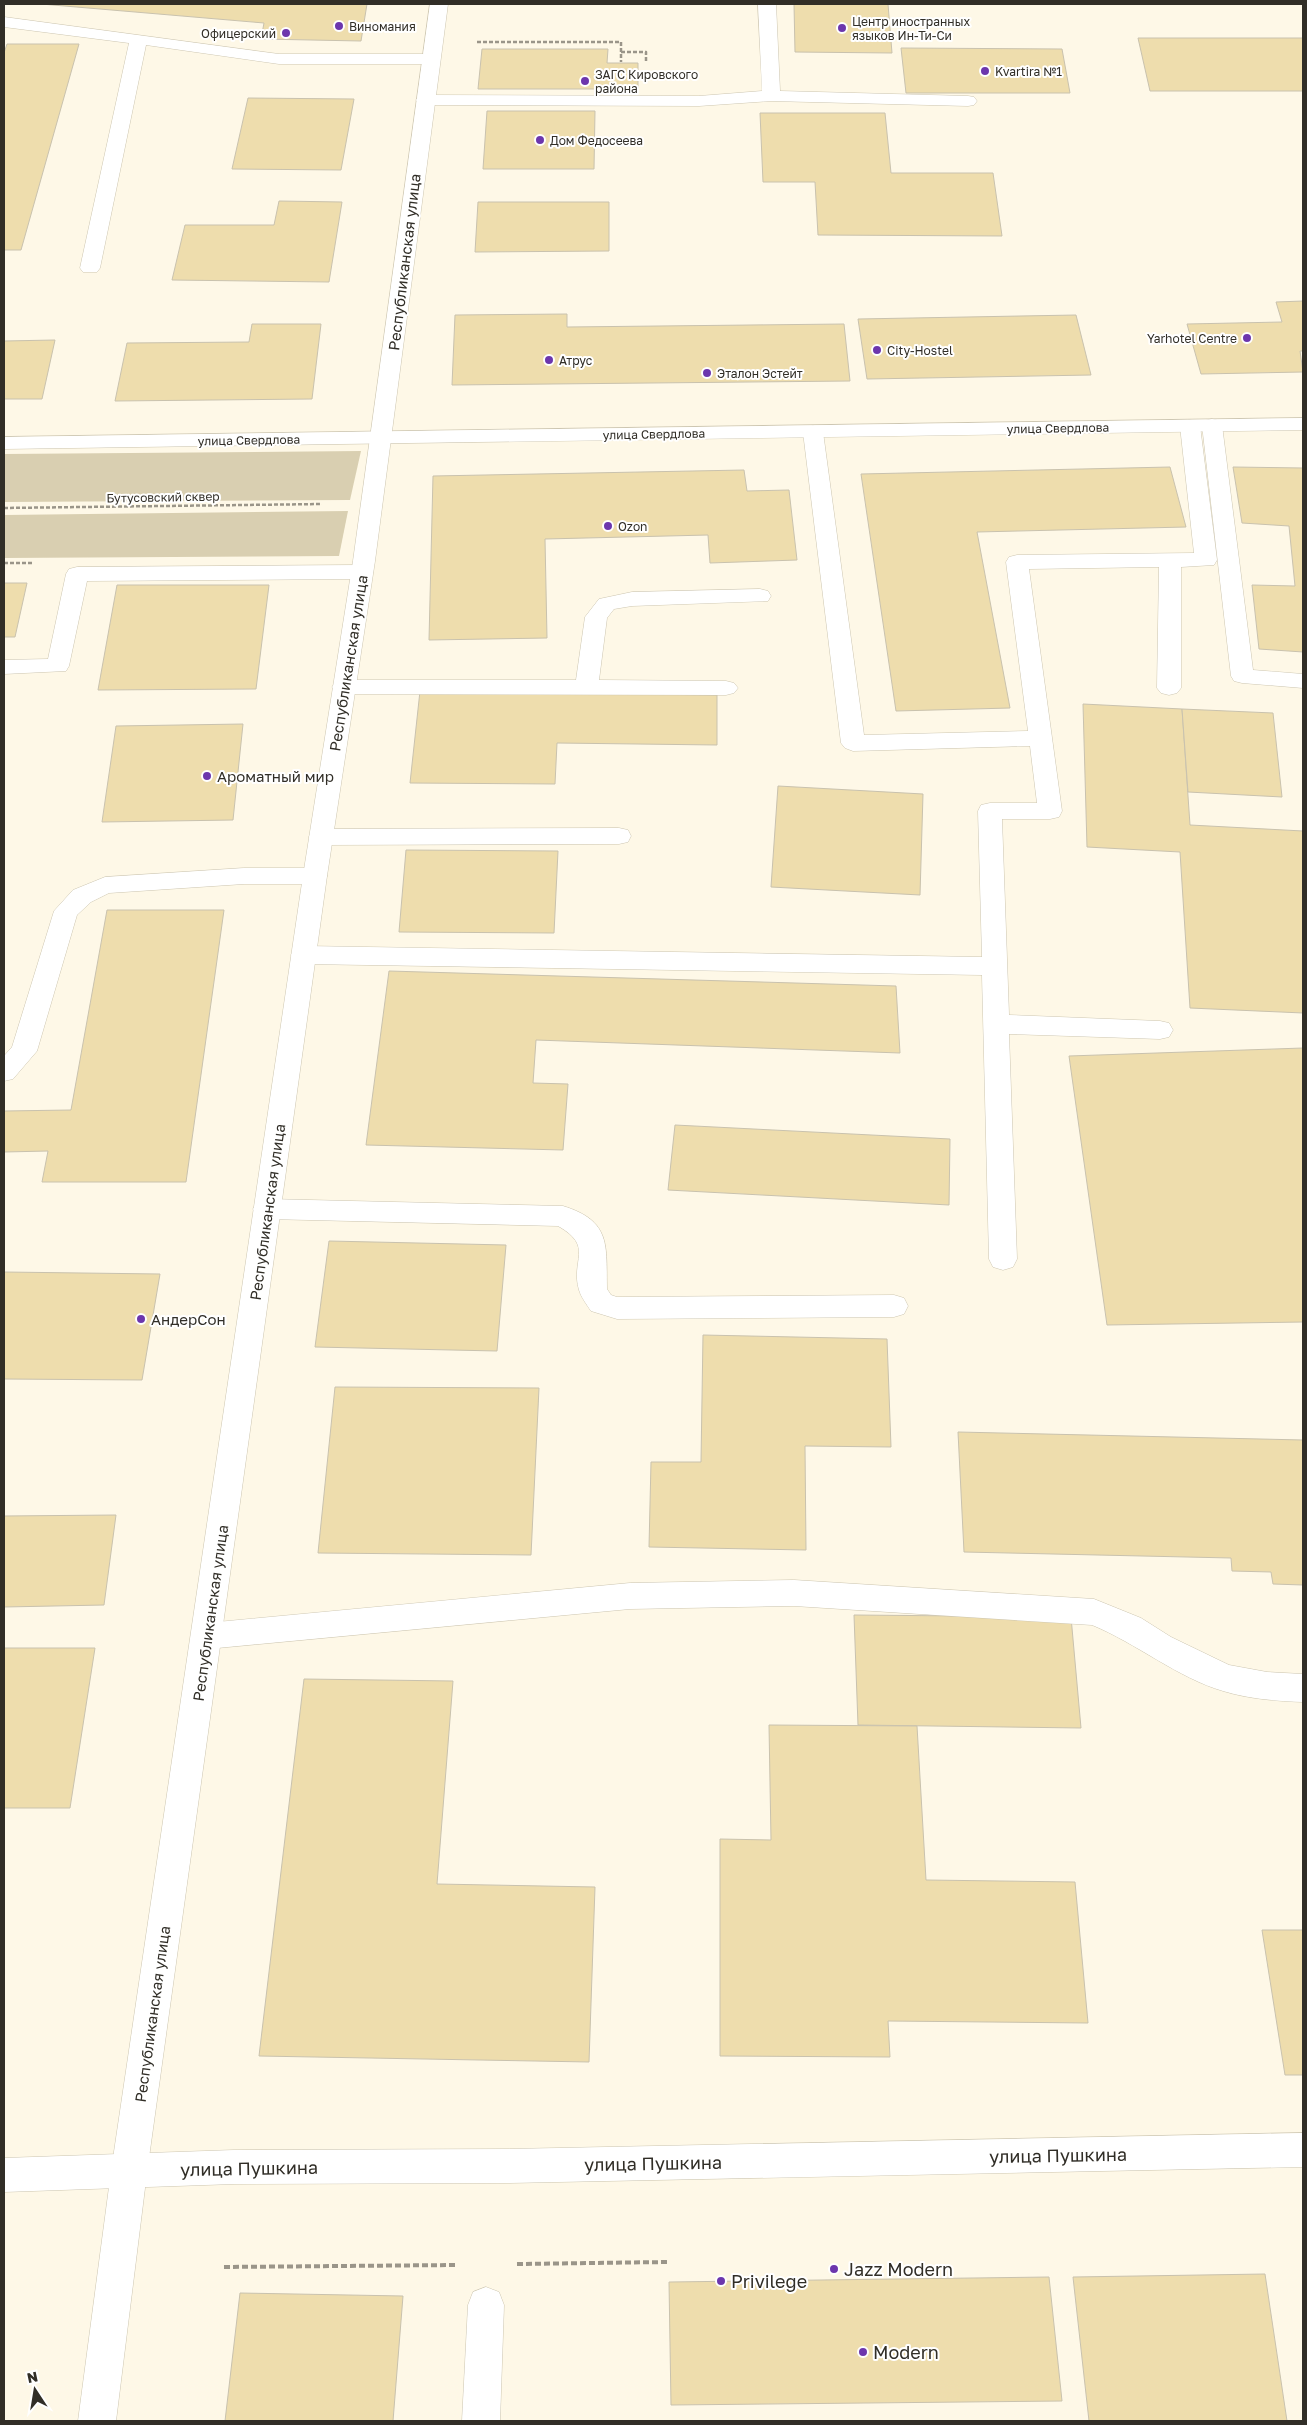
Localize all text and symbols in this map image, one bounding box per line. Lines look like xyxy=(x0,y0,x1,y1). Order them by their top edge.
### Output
place label: Центр иностранных языков Ин-Ти-Си xyxy=(852,14,970,43)
place label: Виномания xyxy=(349,19,416,34)
marker: Виномания xyxy=(333,20,345,32)
marker: Центр иностранных языков Ин-Ти-Си xyxy=(836,22,848,34)
place label: Офицерский xyxy=(201,26,276,41)
marker: Офицерский xyxy=(280,27,292,39)
place label: Kvartira №1 xyxy=(995,64,1062,79)
marker: Kvartira №1 xyxy=(979,65,991,77)
place label: ЗАГС Кировского района xyxy=(595,67,698,96)
marker: ЗАГС Кировского района xyxy=(579,75,591,87)
place label: Дом Федосеева xyxy=(550,133,643,148)
marker: Дом Федосеева xyxy=(534,134,546,146)
street label: Республиканская улица xyxy=(384,172,424,352)
place label: Yarhotel Centre xyxy=(1147,331,1237,346)
marker: Yarhotel Centre xyxy=(1241,332,1253,344)
place label: City-Hostel xyxy=(887,343,953,358)
marker: City-Hostel xyxy=(871,344,883,356)
place label: Атрус xyxy=(559,353,593,368)
marker: Атрус xyxy=(543,354,555,366)
place label: Эталон Эстейт xyxy=(717,366,803,381)
marker: Эталон Эстейт xyxy=(701,367,713,379)
street label: улица Свердлова xyxy=(1007,420,1109,436)
street label: улица Свердлова xyxy=(603,426,705,442)
street label: улица Свердлова xyxy=(198,432,300,448)
street label: Бутусовский сквер xyxy=(106,489,220,505)
place label: Ozon xyxy=(618,519,647,534)
marker: Ozon xyxy=(602,520,614,532)
street label: Республиканская улица xyxy=(325,574,371,752)
place label: Ароматный мир xyxy=(217,767,334,785)
marker: Ароматный мир xyxy=(201,770,213,782)
street label: Республиканская улица xyxy=(246,1123,288,1301)
place label: АндерСон xyxy=(151,1310,226,1328)
marker: АндерСон xyxy=(135,1313,147,1325)
street label: Республиканская улица xyxy=(189,1524,231,1702)
street label: Республиканская улица xyxy=(131,1925,173,2103)
street label: улица Пушкина xyxy=(989,2143,1127,2167)
street label: улица Пушкина xyxy=(584,2151,722,2175)
street label: улица Пушкина xyxy=(180,2156,318,2180)
place label: Jazz Modern xyxy=(844,2258,953,2280)
marker: Jazz Modern xyxy=(828,2263,840,2275)
place label: Privilege xyxy=(731,2270,807,2292)
marker: Privilege xyxy=(715,2275,727,2287)
place label: Modern xyxy=(873,2341,939,2363)
marker: Modern xyxy=(857,2346,869,2358)
north arrow xyxy=(10,2365,60,2415)
text: N xyxy=(25,2367,39,2386)

